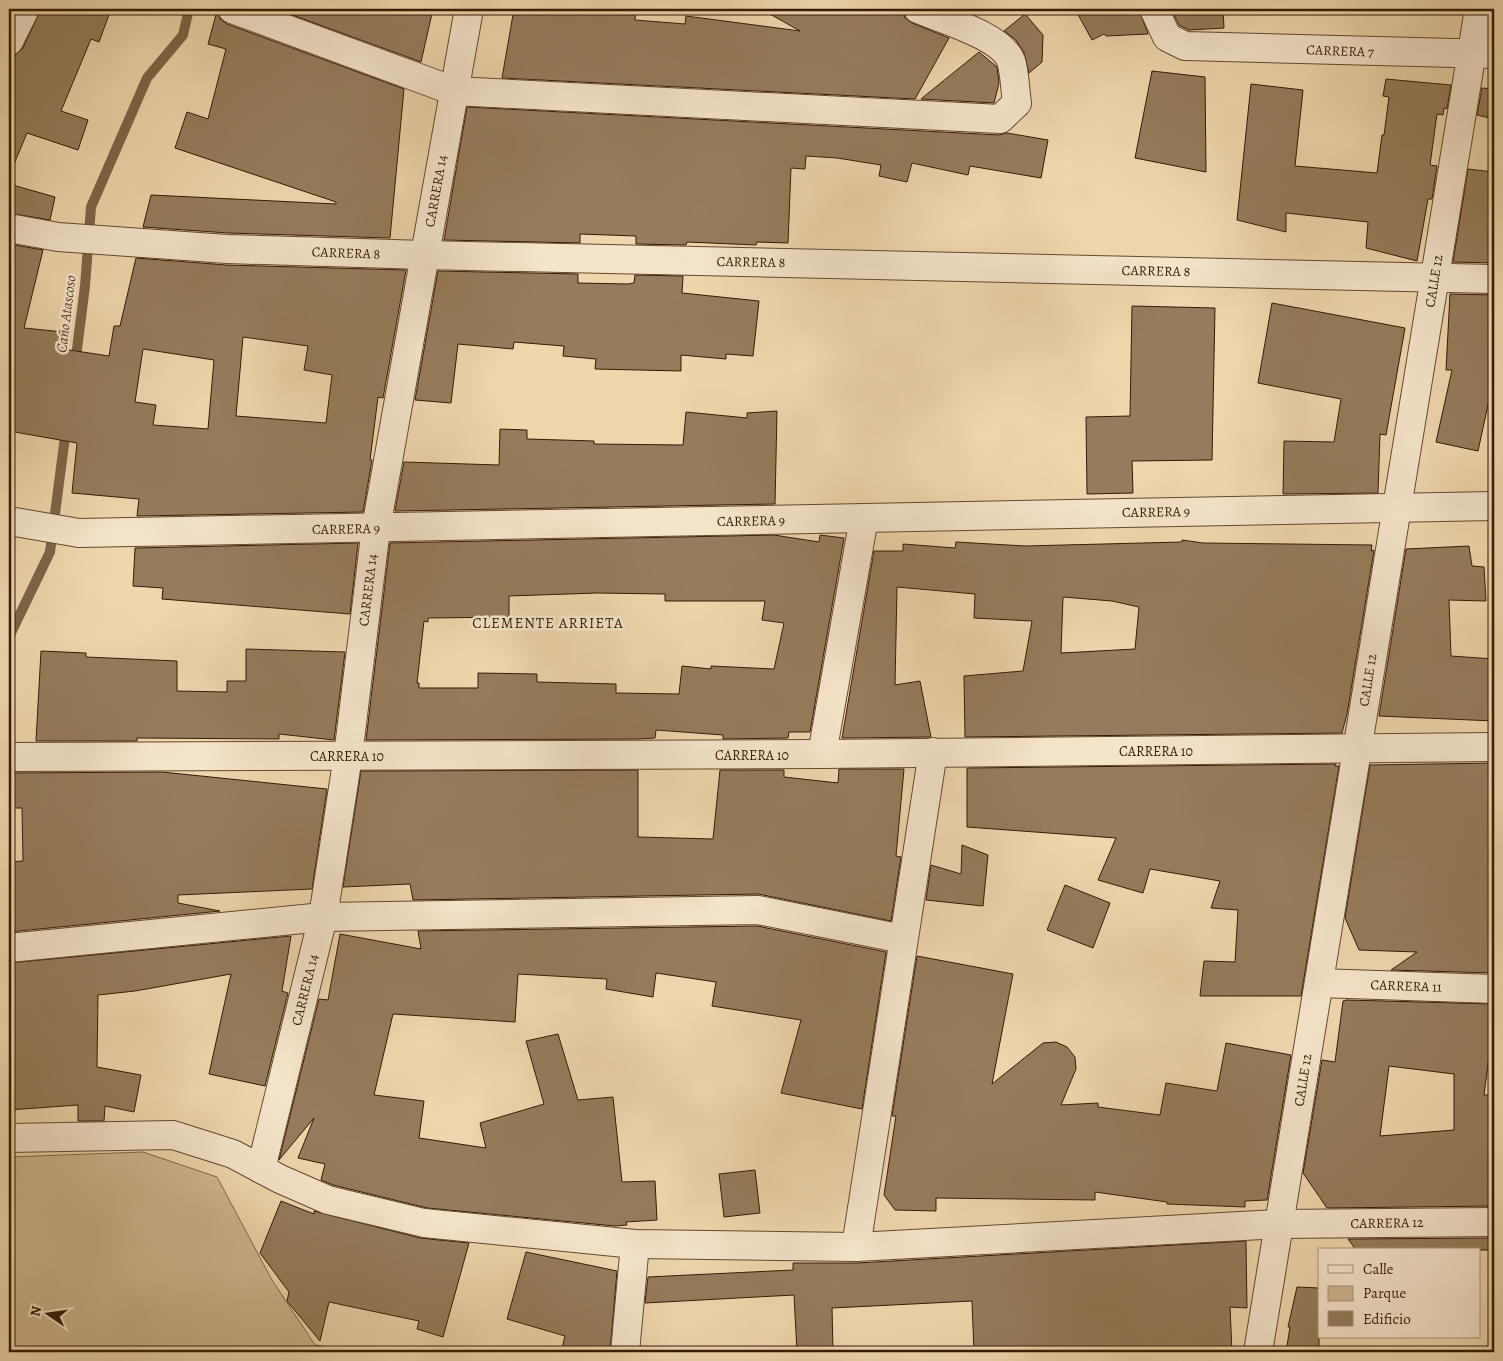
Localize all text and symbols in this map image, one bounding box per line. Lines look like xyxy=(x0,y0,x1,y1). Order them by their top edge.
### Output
street label: CARRERA 7 xyxy=(1306,40,1374,62)
street label: CARRERA 14 xyxy=(420,153,452,229)
street label: CARRERA 8 xyxy=(311,242,381,264)
street label: CARRERA 8 xyxy=(717,252,786,272)
street label: CALLE 12 xyxy=(1420,253,1448,309)
street label: CARRERA 8 xyxy=(1122,261,1191,281)
water label: Caño Atascoso xyxy=(51,274,81,354)
street label: CARRERA 9 xyxy=(1122,502,1190,522)
street label: CARRERA 9 xyxy=(717,511,785,531)
street label: CARRERA 9 xyxy=(312,519,380,539)
street label: CARRERA 14 xyxy=(354,553,382,627)
district label: CLEMENTE ARRIETA xyxy=(472,613,624,633)
street label: CALLE 12 xyxy=(1354,652,1382,708)
street label: CARRERA 10 xyxy=(1119,742,1193,761)
street label: CARRERA 10 xyxy=(715,746,789,765)
street label: CARRERA 10 xyxy=(310,747,384,766)
street label: CARRERA 14 xyxy=(287,952,323,1028)
street label: CARRERA 11 xyxy=(1370,975,1442,997)
street label: CALLE 12 xyxy=(1289,1052,1317,1108)
street label: CARRERA 12 xyxy=(1350,1213,1424,1233)
legend xyxy=(1318,1248,1480,1338)
text: Calle xyxy=(1363,1259,1394,1279)
text: Parque xyxy=(1363,1283,1406,1303)
north arrow xyxy=(22,1288,72,1338)
text: N xyxy=(25,1304,46,1318)
text: Edificio xyxy=(1363,1309,1411,1329)

